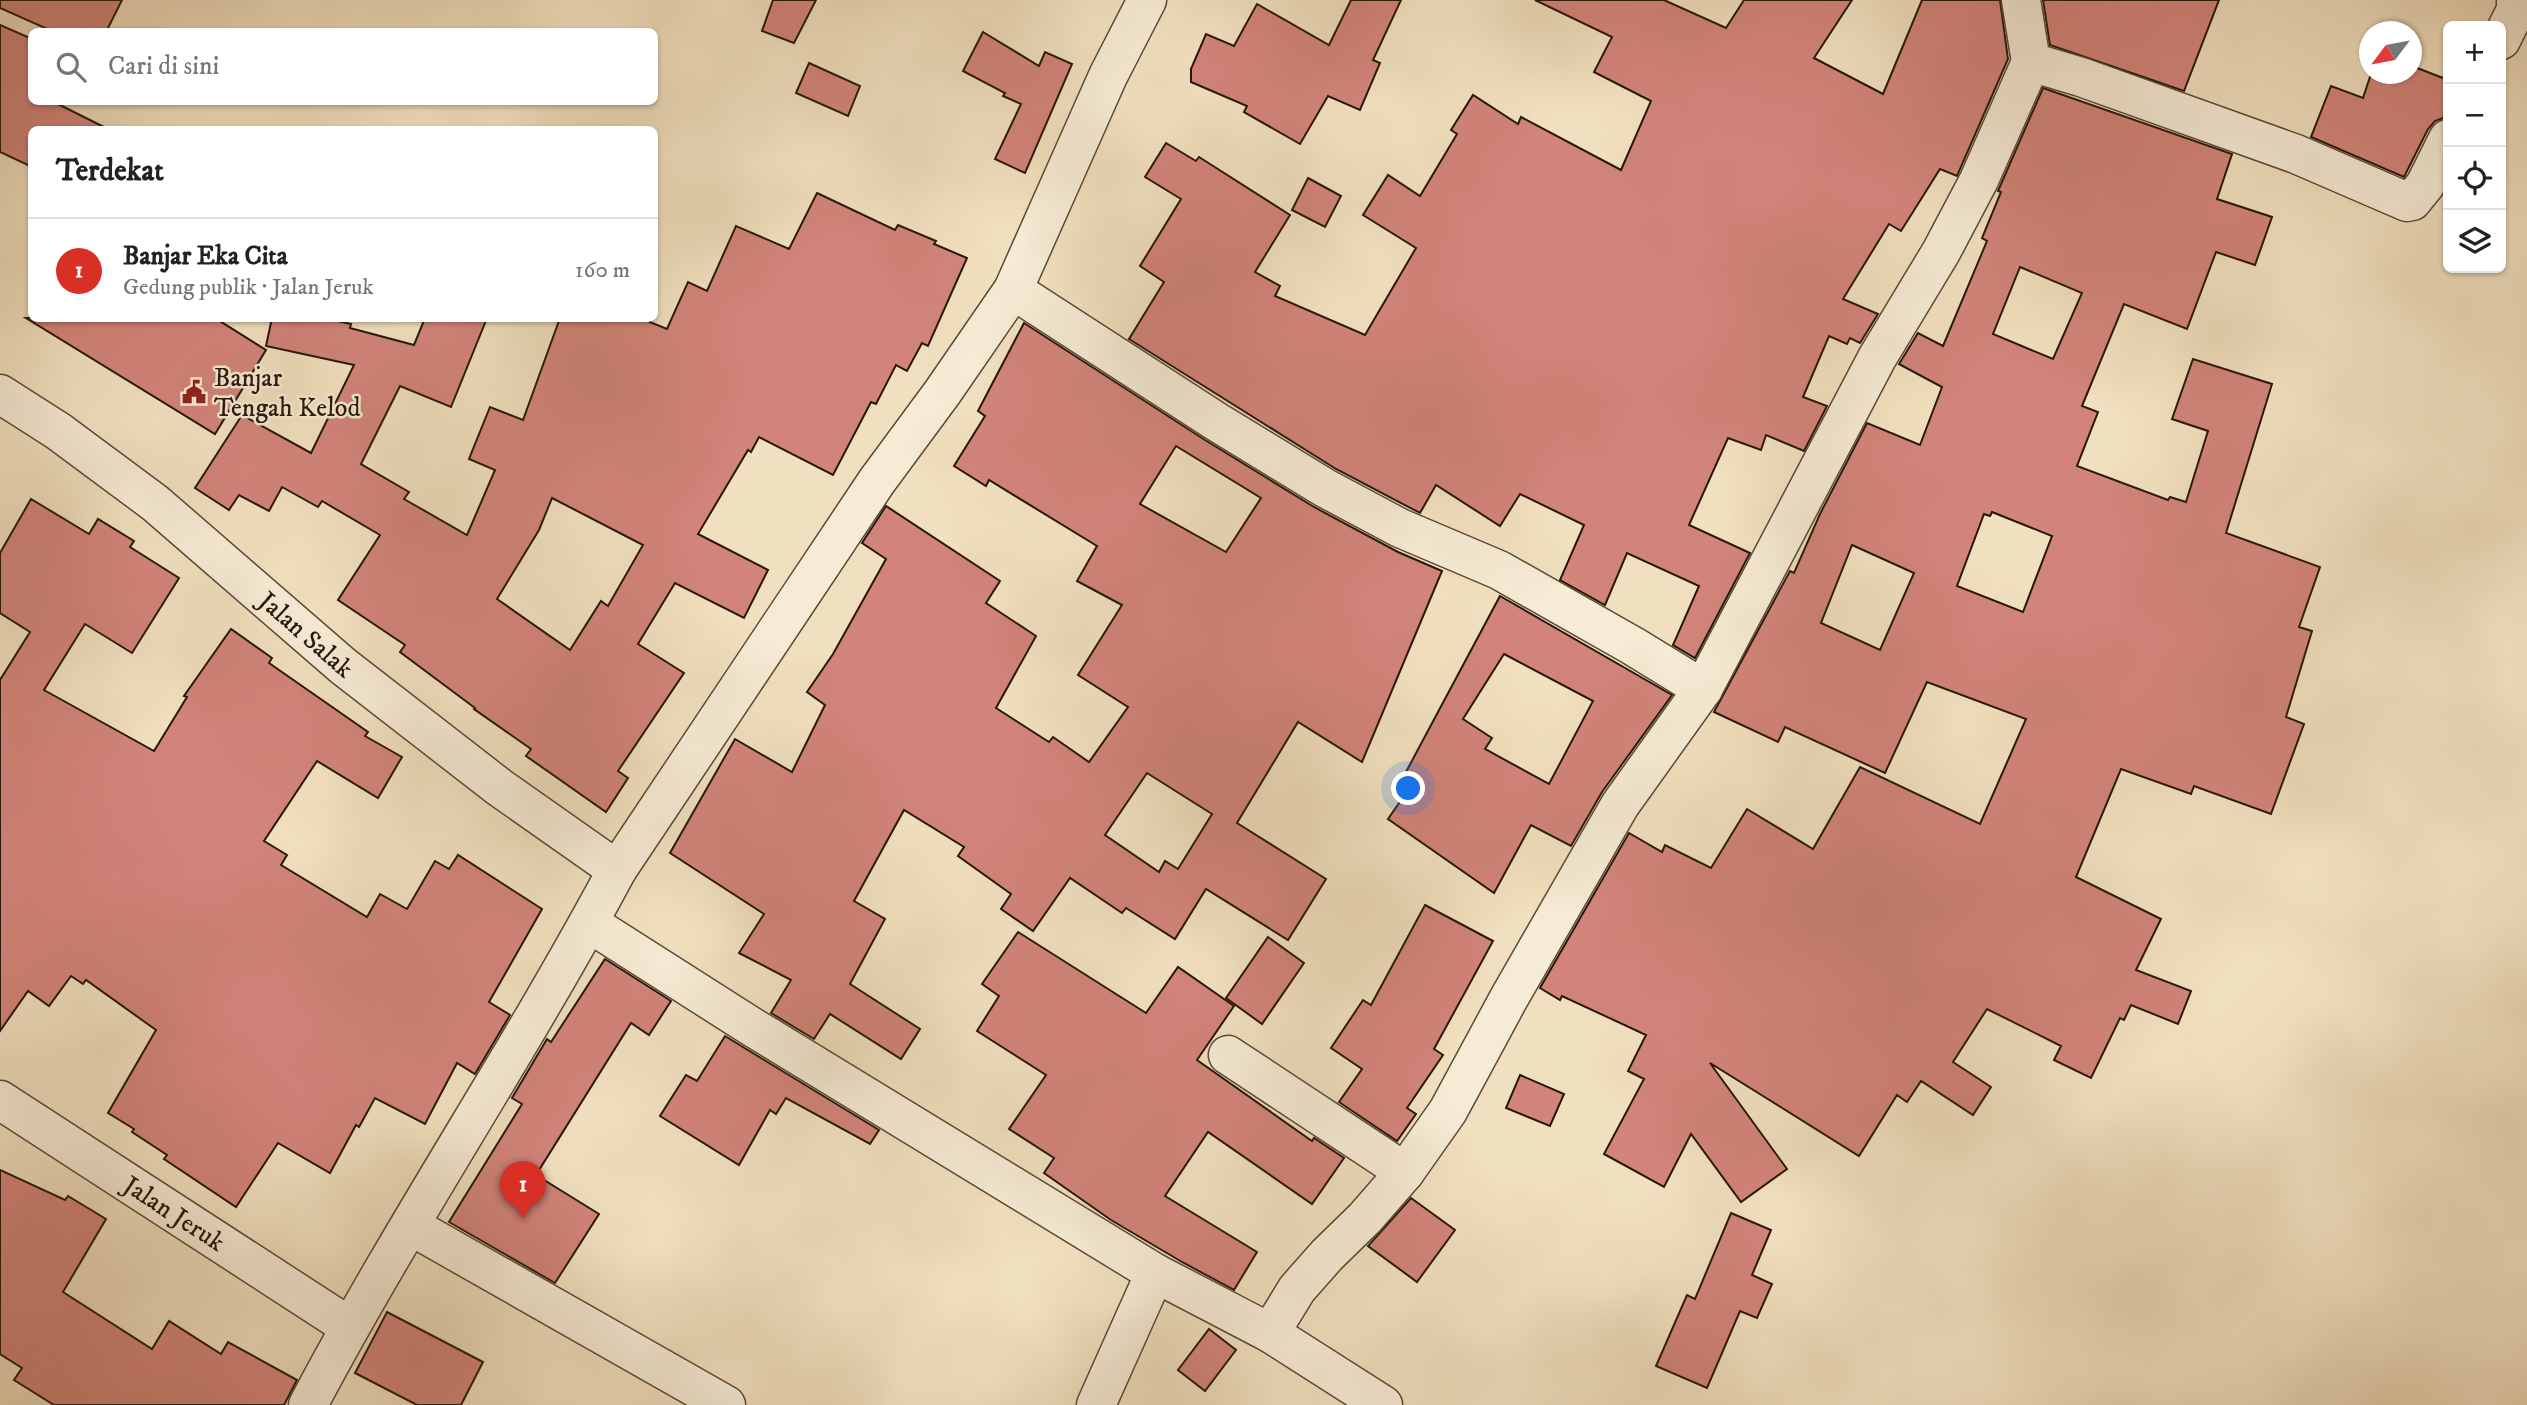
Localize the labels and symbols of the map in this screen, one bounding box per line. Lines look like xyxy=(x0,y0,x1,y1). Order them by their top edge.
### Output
north arrow xyxy=(2359,21,2422,84)
place label: Banjar Tengah Kelod xyxy=(214,362,360,425)
public building icon: Banjar Tengah Kelod xyxy=(180,378,208,406)
street label: Jalan Salak xyxy=(250,584,360,686)
your location xyxy=(1391,771,1425,805)
pin: 1 xyxy=(500,1161,546,1219)
street label: Jalan Jeruk xyxy=(115,1168,231,1260)

